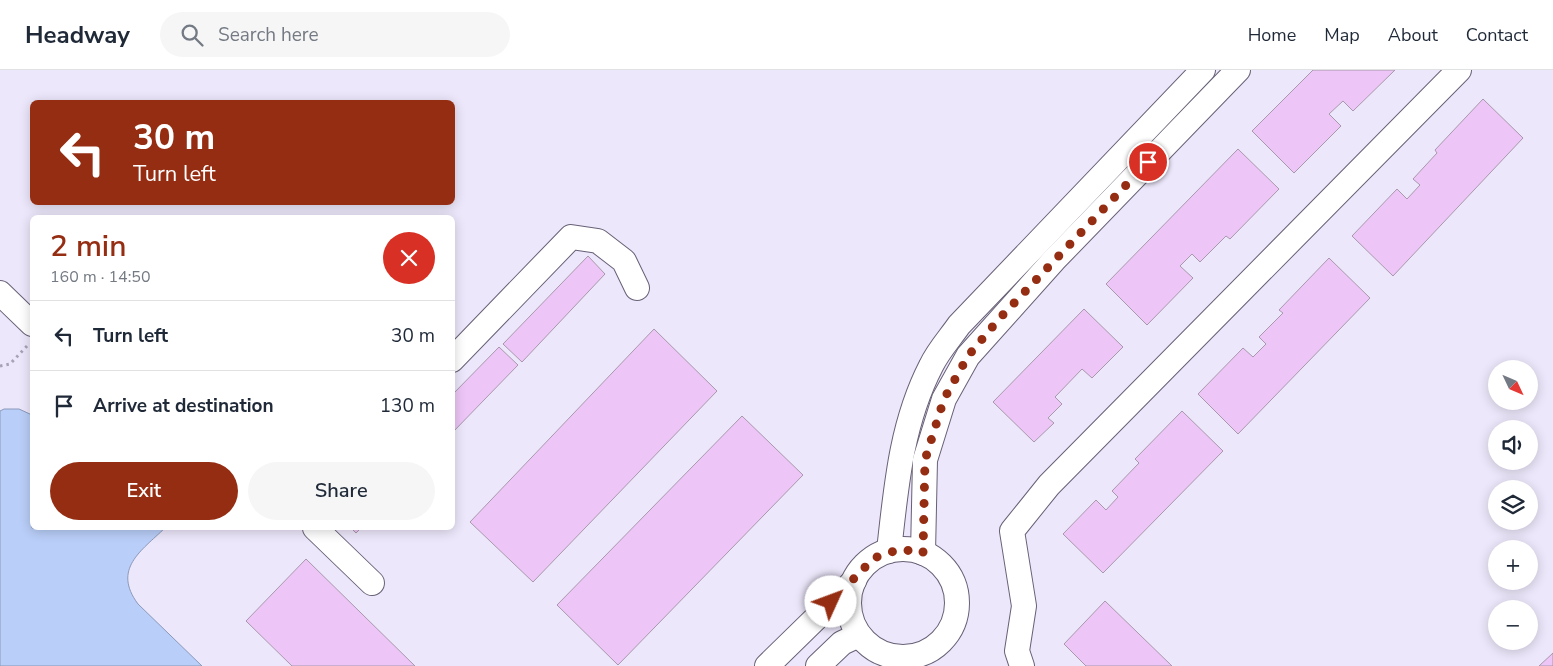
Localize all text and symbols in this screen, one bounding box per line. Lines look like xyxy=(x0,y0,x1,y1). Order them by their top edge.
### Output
search box xyxy=(160,12,510,57)
text: Headway xyxy=(25,19,130,51)
icon: search xyxy=(178,21,206,49)
text: Search here xyxy=(218,22,319,48)
text: Home xyxy=(1248,23,1296,47)
text: Map xyxy=(1324,23,1360,47)
text: About xyxy=(1388,23,1438,47)
text: Contact xyxy=(1466,23,1528,47)
text: 30 m xyxy=(133,114,215,161)
icon: left xyxy=(50,120,115,185)
pin xyxy=(1127,141,1169,183)
icon: arrive xyxy=(1134,148,1162,176)
text: Turn left xyxy=(133,159,216,189)
text: 2 min xyxy=(50,226,126,267)
button: close xyxy=(383,232,435,284)
text: 160 m · 14:50 xyxy=(50,266,151,288)
icon: left xyxy=(50,322,78,350)
text: Turn left xyxy=(93,323,168,349)
text: 30 m xyxy=(391,323,435,349)
north arrow xyxy=(1488,360,1538,410)
map controls xyxy=(1488,360,1538,650)
icon: arrive xyxy=(50,392,78,420)
text: Arrive at destination xyxy=(93,393,274,419)
text: 130 m xyxy=(380,393,435,419)
button: sound xyxy=(1488,420,1538,470)
button: Exit xyxy=(50,462,238,520)
button: Share xyxy=(248,462,435,520)
button: layers xyxy=(1488,480,1538,530)
button: + xyxy=(1488,540,1538,590)
position arrow xyxy=(804,575,856,627)
button: − xyxy=(1488,600,1538,650)

